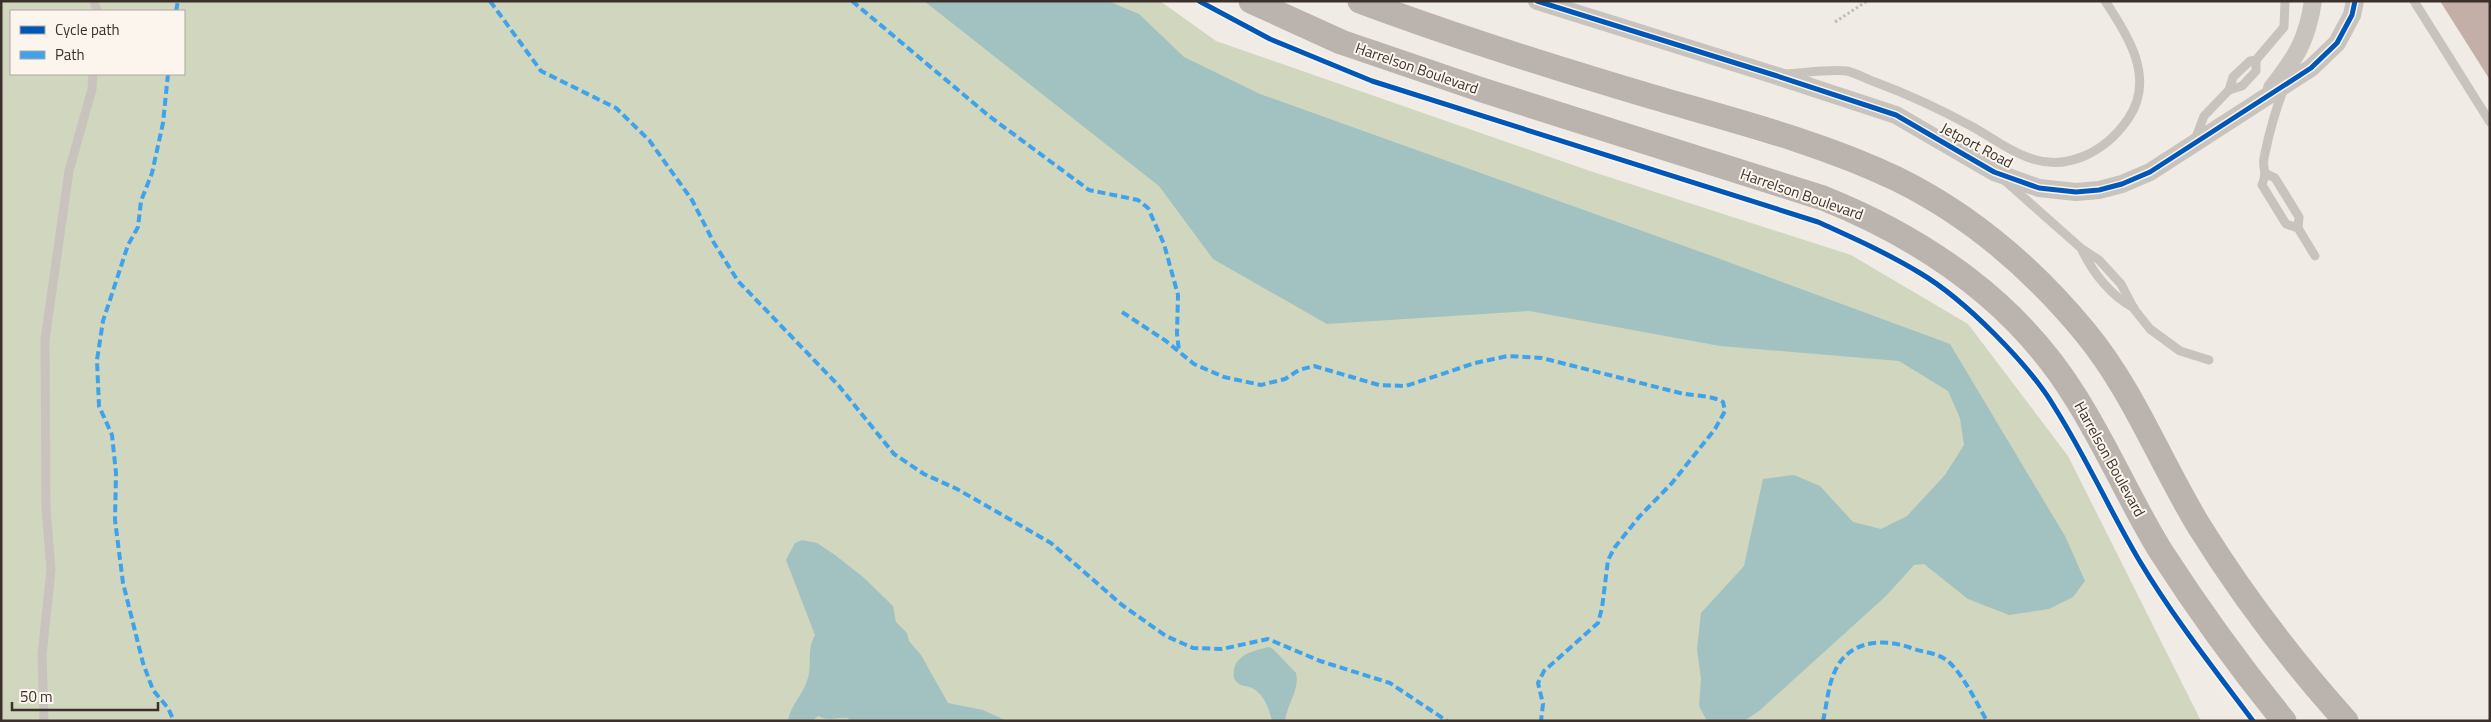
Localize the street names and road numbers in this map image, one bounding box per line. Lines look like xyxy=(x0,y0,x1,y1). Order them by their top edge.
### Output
street label: Harrelson Boulevard xyxy=(1352,36,1482,100)
street label: Jetport Road xyxy=(1937,116,2017,174)
street label: Harrelson Boulevard xyxy=(1737,162,1867,226)
street label: Harrelson Boulevard xyxy=(2069,397,2151,521)

